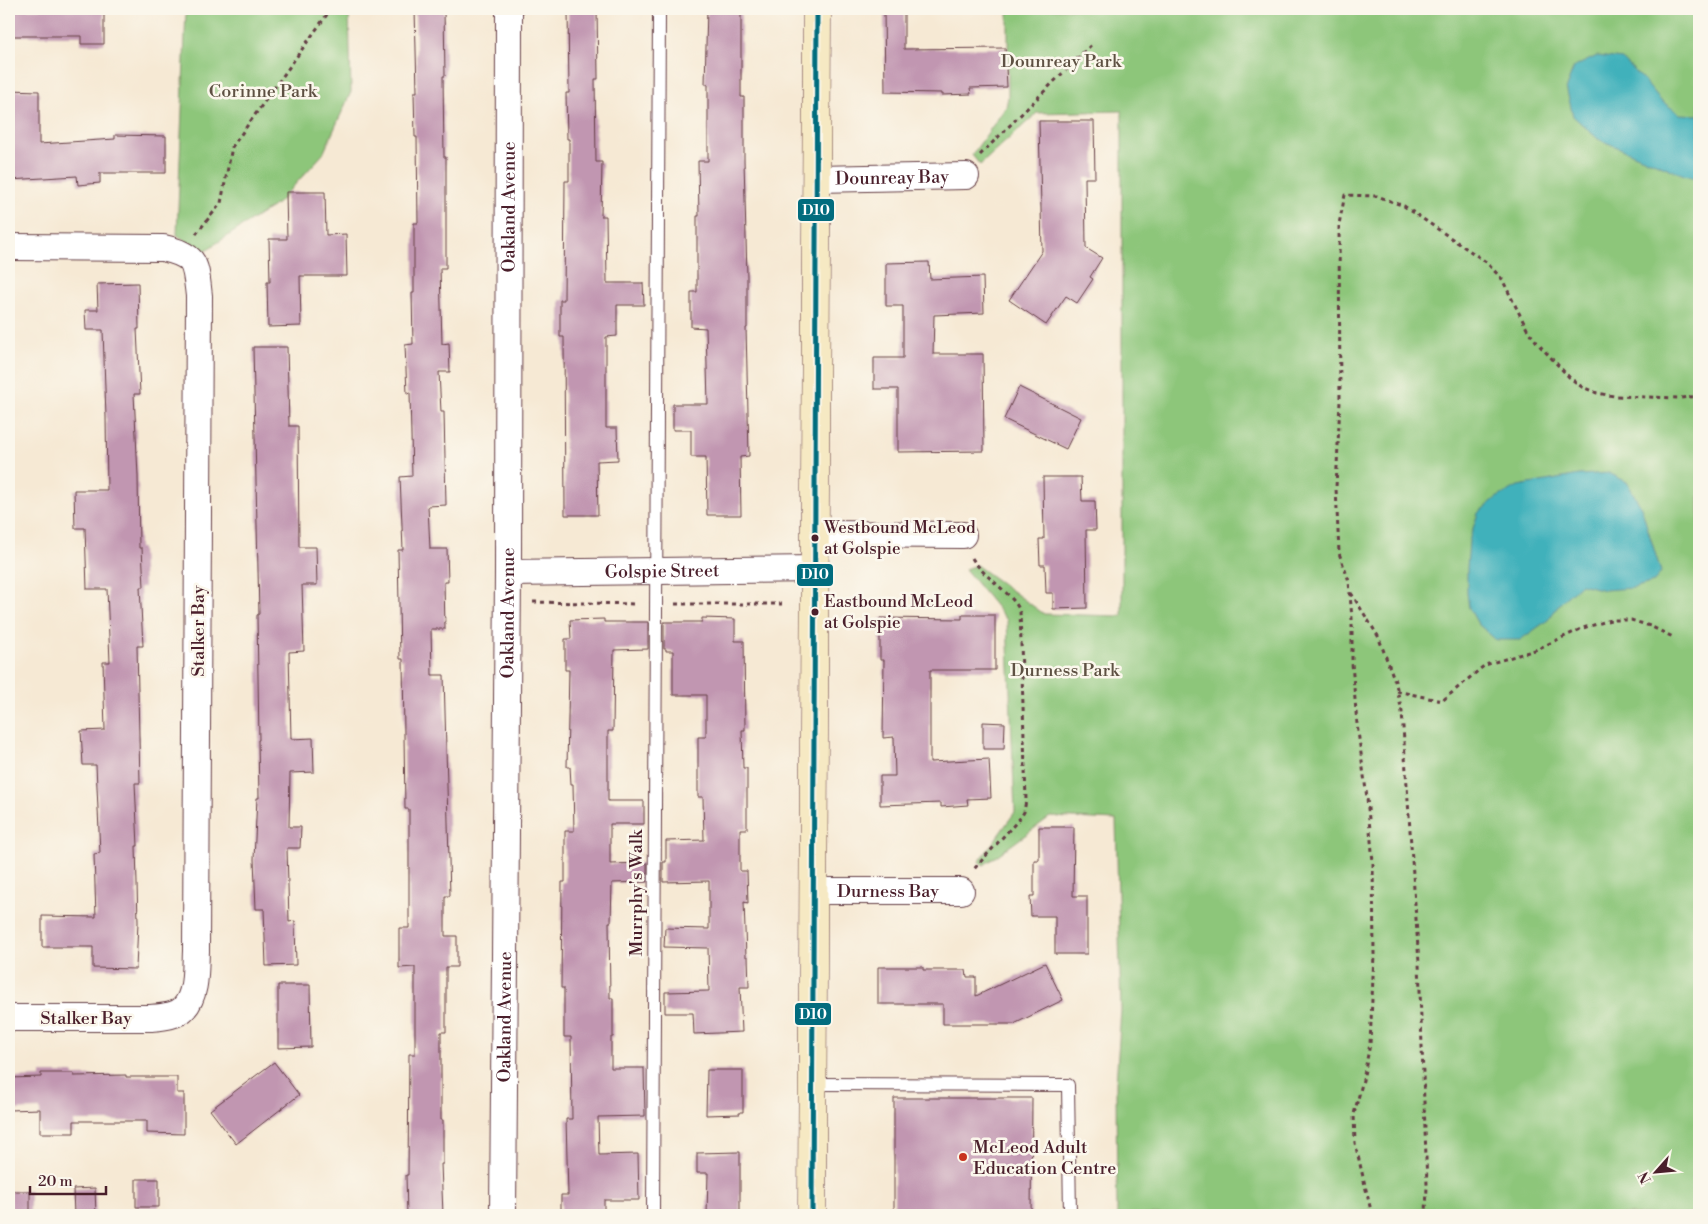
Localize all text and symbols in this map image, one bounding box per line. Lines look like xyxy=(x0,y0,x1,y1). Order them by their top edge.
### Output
park label: Dounreay Park xyxy=(1001,50,1123,73)
park label: Corinne Park xyxy=(209,80,319,103)
street label: Oakland Avenue xyxy=(497,141,520,273)
street label: Dounreay Bay xyxy=(835,165,949,190)
line badge: D10 xyxy=(797,198,835,222)
text: D10 xyxy=(802,202,830,220)
place label: Westbound McLeod at Golspie xyxy=(823,517,976,560)
marker: Westbound McLeod at Golspie xyxy=(810,533,820,543)
street label: Oakland Avenue xyxy=(496,547,520,679)
street label: Golspie Street xyxy=(604,559,720,583)
line badge: D10 xyxy=(796,563,834,587)
text: D10 xyxy=(801,566,829,584)
street label: Stalker Bay xyxy=(187,585,210,677)
place label: Eastbound McLeod at Golspie xyxy=(824,591,973,634)
marker: Eastbound McLeod at Golspie xyxy=(810,607,820,617)
park label: Durness Park xyxy=(1010,659,1121,682)
street label: Murrphy's Walk xyxy=(625,828,648,956)
street label: Durness Bay xyxy=(837,880,939,903)
street label: Oakland Avenue xyxy=(493,951,517,1083)
line badge: D10 xyxy=(794,1002,832,1026)
text: D10 xyxy=(799,1006,827,1024)
street label: Stalker Bay xyxy=(40,1007,132,1030)
place label: McLeod Adult Education Centre xyxy=(973,1136,1116,1180)
north arrow xyxy=(1630,1146,1680,1196)
marker: McLeod Adult Education Centre xyxy=(957,1151,969,1163)
scale bar xyxy=(30,1164,106,1196)
text: N xyxy=(1635,1168,1656,1186)
text: 20 m xyxy=(38,1172,73,1191)

